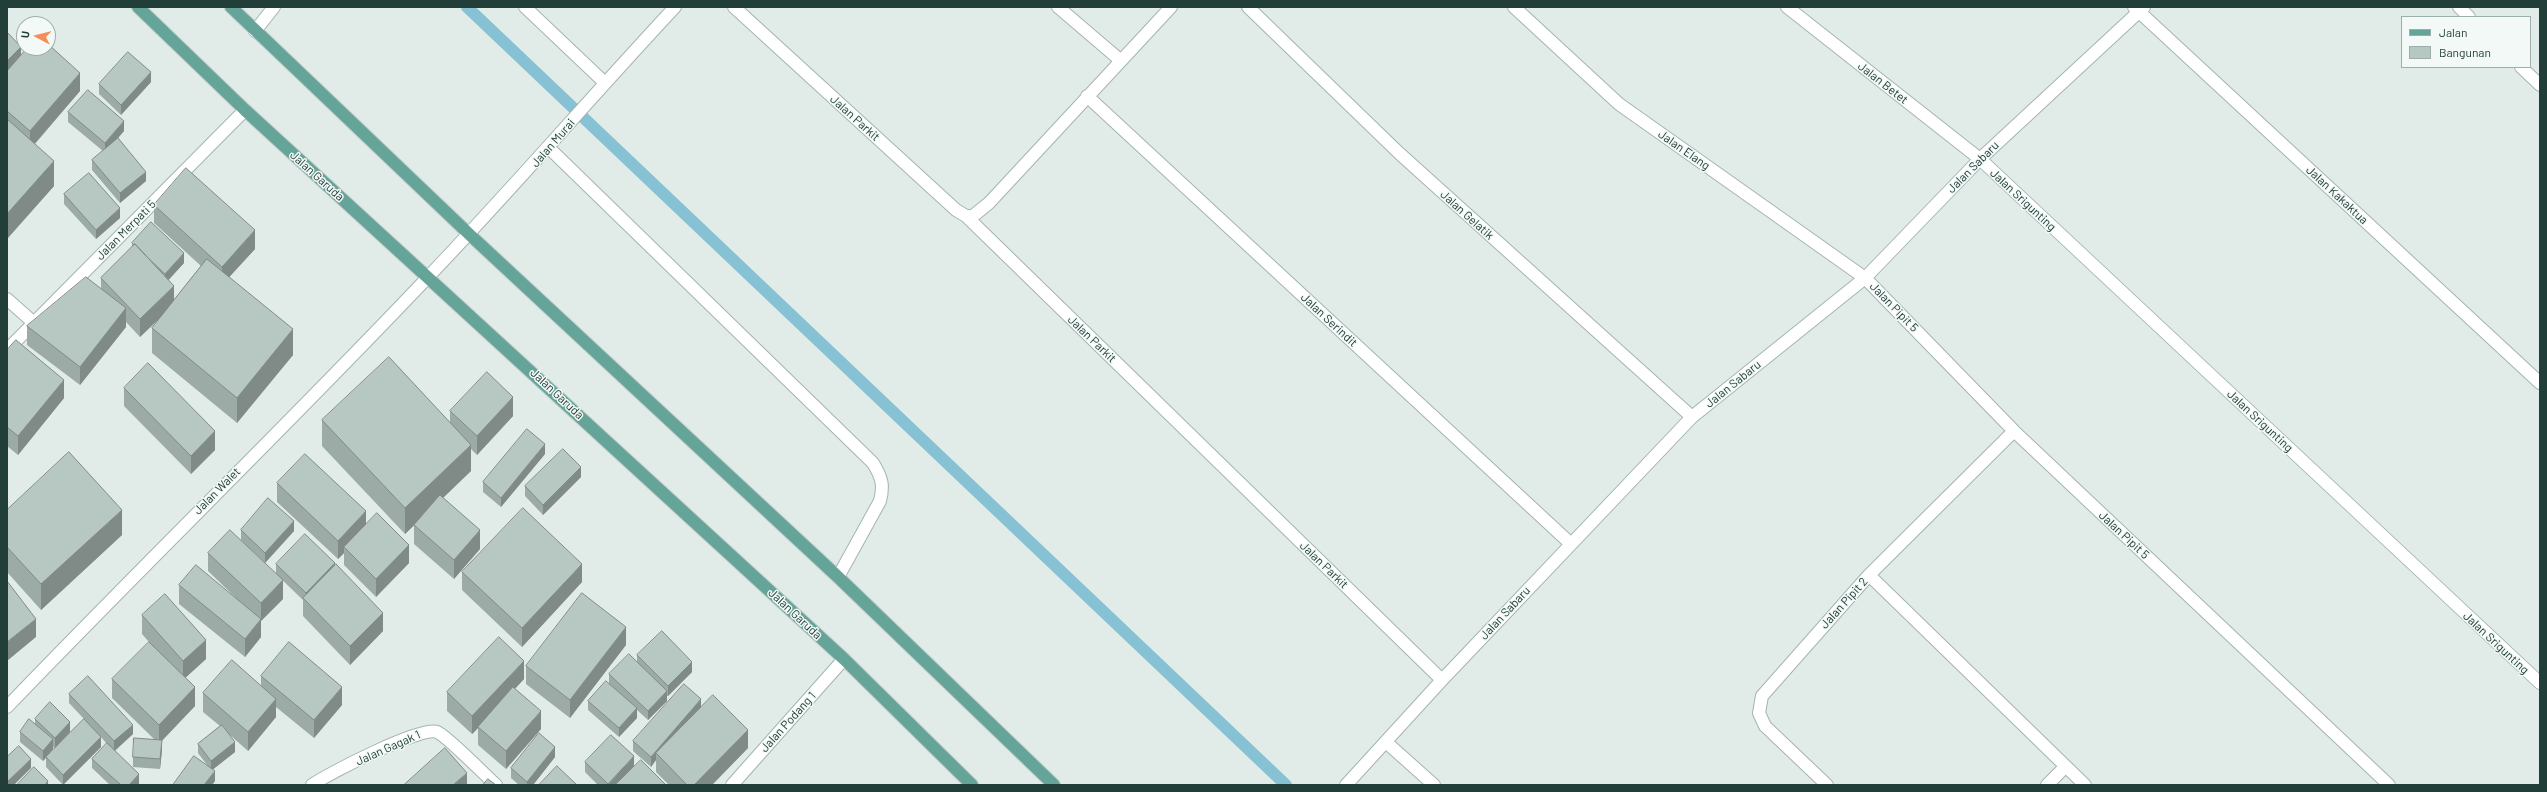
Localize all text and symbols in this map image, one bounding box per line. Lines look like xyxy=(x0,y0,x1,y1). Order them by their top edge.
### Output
north arrow xyxy=(16,16,56,56)
legend xyxy=(2401,16,2531,68)
text: Jalan xyxy=(2439,25,2467,39)
text: U xyxy=(18,30,31,39)
text: Bangunan xyxy=(2439,45,2491,59)
street label: Jalan Betet xyxy=(1855,59,1911,107)
street label: Jalan Parkit xyxy=(827,92,883,144)
street label: Jalan Murai xyxy=(528,116,578,170)
street label: Jalan Elang xyxy=(1655,127,1713,173)
street label: Jalan Sabaru xyxy=(1944,138,2002,196)
street label: Jalan Garuda xyxy=(287,148,347,204)
street label: Jalan Kakaktua xyxy=(2303,163,2371,227)
street label: Jalan Srigunting xyxy=(1987,166,2059,234)
street label: Jalan Gelatik xyxy=(1437,187,1497,243)
street label: Jalan Merpati 5 xyxy=(93,197,159,263)
street label: Jalan Pipit 5 xyxy=(1867,279,1921,335)
street label: Jalan Serindit xyxy=(1298,290,1360,350)
street label: Jalan Parkit xyxy=(1065,312,1119,366)
street label: Jalan Sabaru xyxy=(1702,357,1764,411)
street label: Jalan Garuda xyxy=(527,366,587,422)
street label: Jalan Srigunting xyxy=(2224,387,2296,455)
street label: Jalan Walet xyxy=(191,465,243,517)
street label: Jalan Pipit 5 xyxy=(2096,508,2152,562)
street label: Jalan Parkit xyxy=(1297,538,1351,592)
street label: Jalan Pipit 2 xyxy=(1817,574,1871,632)
street label: Jalan Sabaru xyxy=(1477,583,1533,643)
street label: Jalan Garuda xyxy=(765,586,825,642)
street label: Jalan Srigunting xyxy=(2460,609,2532,677)
street label: Jalan Podang 1 xyxy=(757,689,819,755)
street label: Jalan Gagak 1 xyxy=(353,727,423,769)

